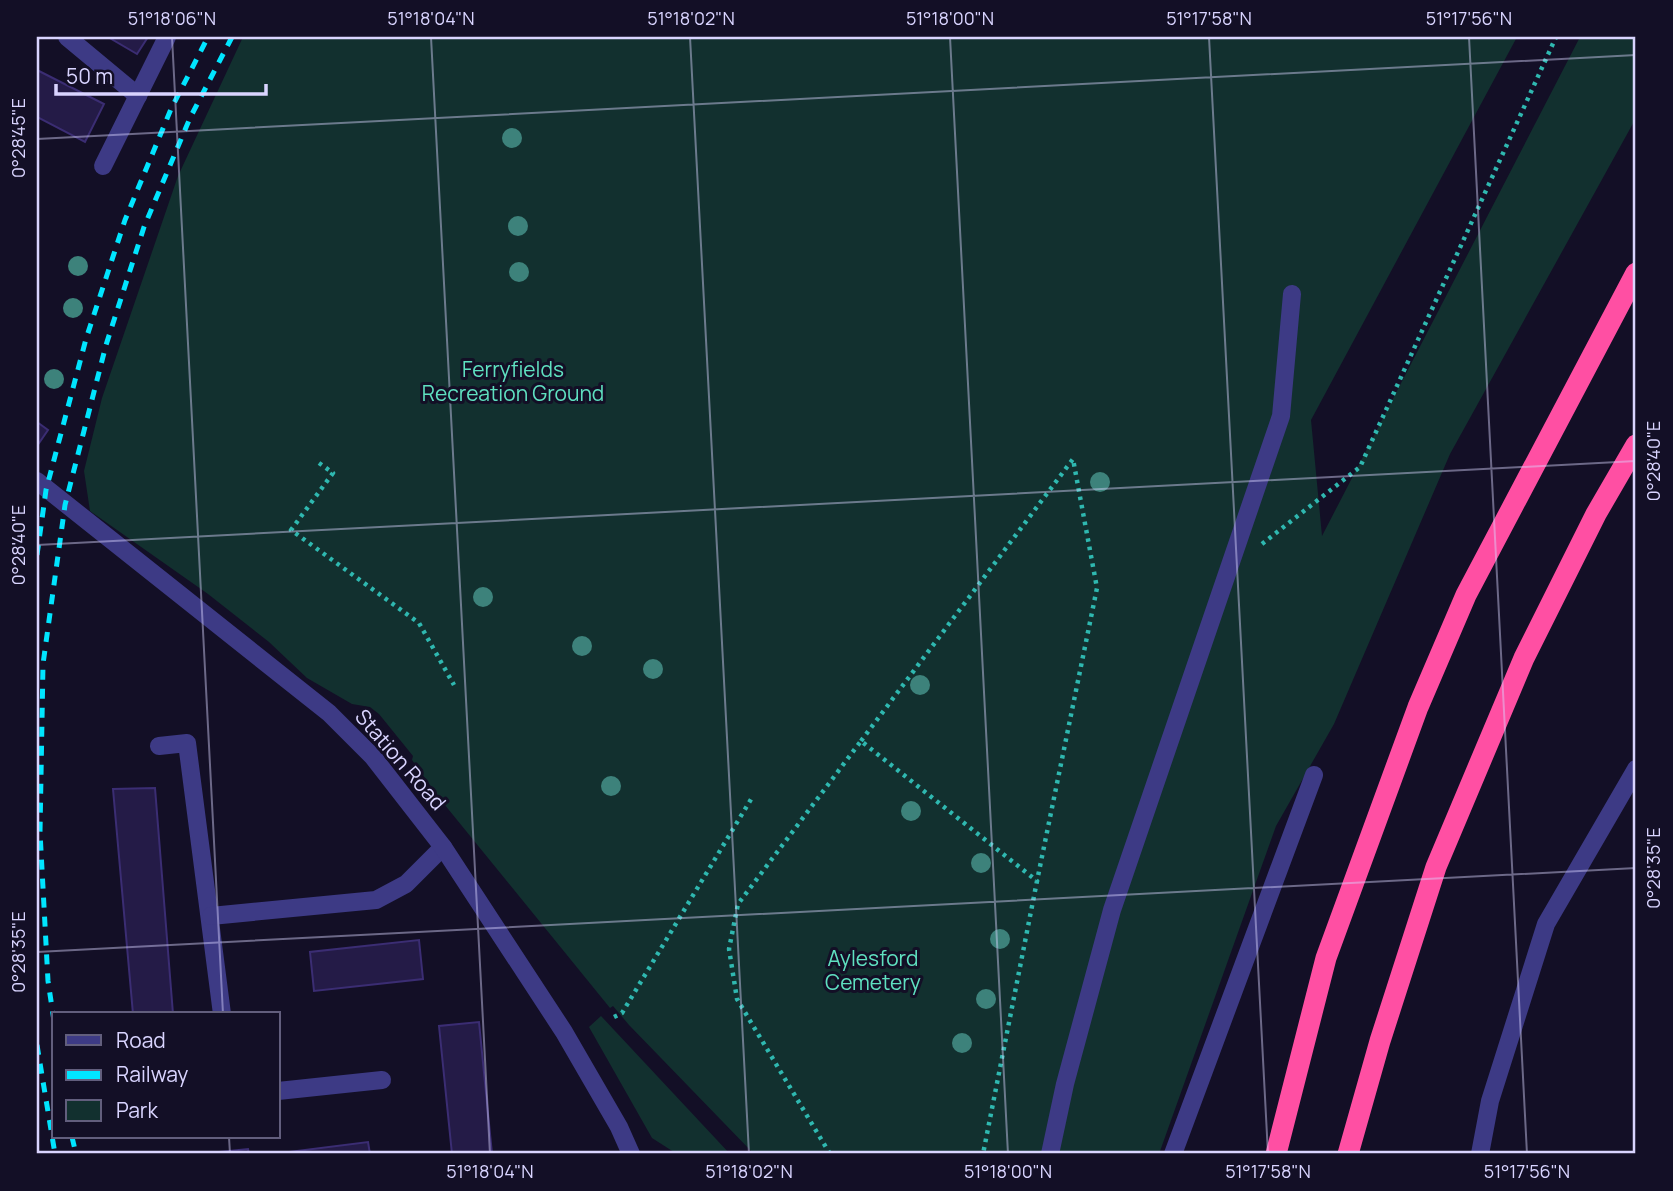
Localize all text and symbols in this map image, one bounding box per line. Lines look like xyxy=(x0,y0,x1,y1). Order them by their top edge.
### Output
text: 51°18'06"N xyxy=(128,6,216,30)
text: 51°18'04"N xyxy=(387,6,475,30)
text: 51°18'02"N xyxy=(647,6,735,30)
text: 51°18'00"N xyxy=(906,6,994,30)
text: 51°17'58"N xyxy=(1166,6,1252,30)
text: 51°17'56"N xyxy=(1426,6,1512,30)
scale bar xyxy=(56,52,266,96)
text: 50 m xyxy=(66,62,113,90)
text: 0°28'45"E xyxy=(6,98,30,178)
park label: Ferryfields Recreation Ground xyxy=(422,355,604,407)
text: 0°28'40"E xyxy=(1641,421,1665,501)
text: 0°28'40"E xyxy=(6,505,30,585)
street label: Station Road xyxy=(349,703,452,816)
text: 0°28'35"E xyxy=(1641,827,1665,909)
text: 0°28'35"E xyxy=(6,911,30,993)
park label: Aylesford Cemetery xyxy=(825,944,921,996)
legend xyxy=(52,1012,280,1138)
text: Road xyxy=(116,1026,166,1054)
text: Railway xyxy=(116,1060,188,1088)
text: Park xyxy=(116,1096,158,1124)
text: 51°18'04"N xyxy=(446,1159,534,1183)
text: 51°18'02"N xyxy=(705,1159,793,1183)
text: 51°18'00"N xyxy=(964,1159,1052,1183)
text: 51°17'58"N xyxy=(1225,1159,1311,1183)
text: 51°17'56"N xyxy=(1484,1159,1570,1183)

